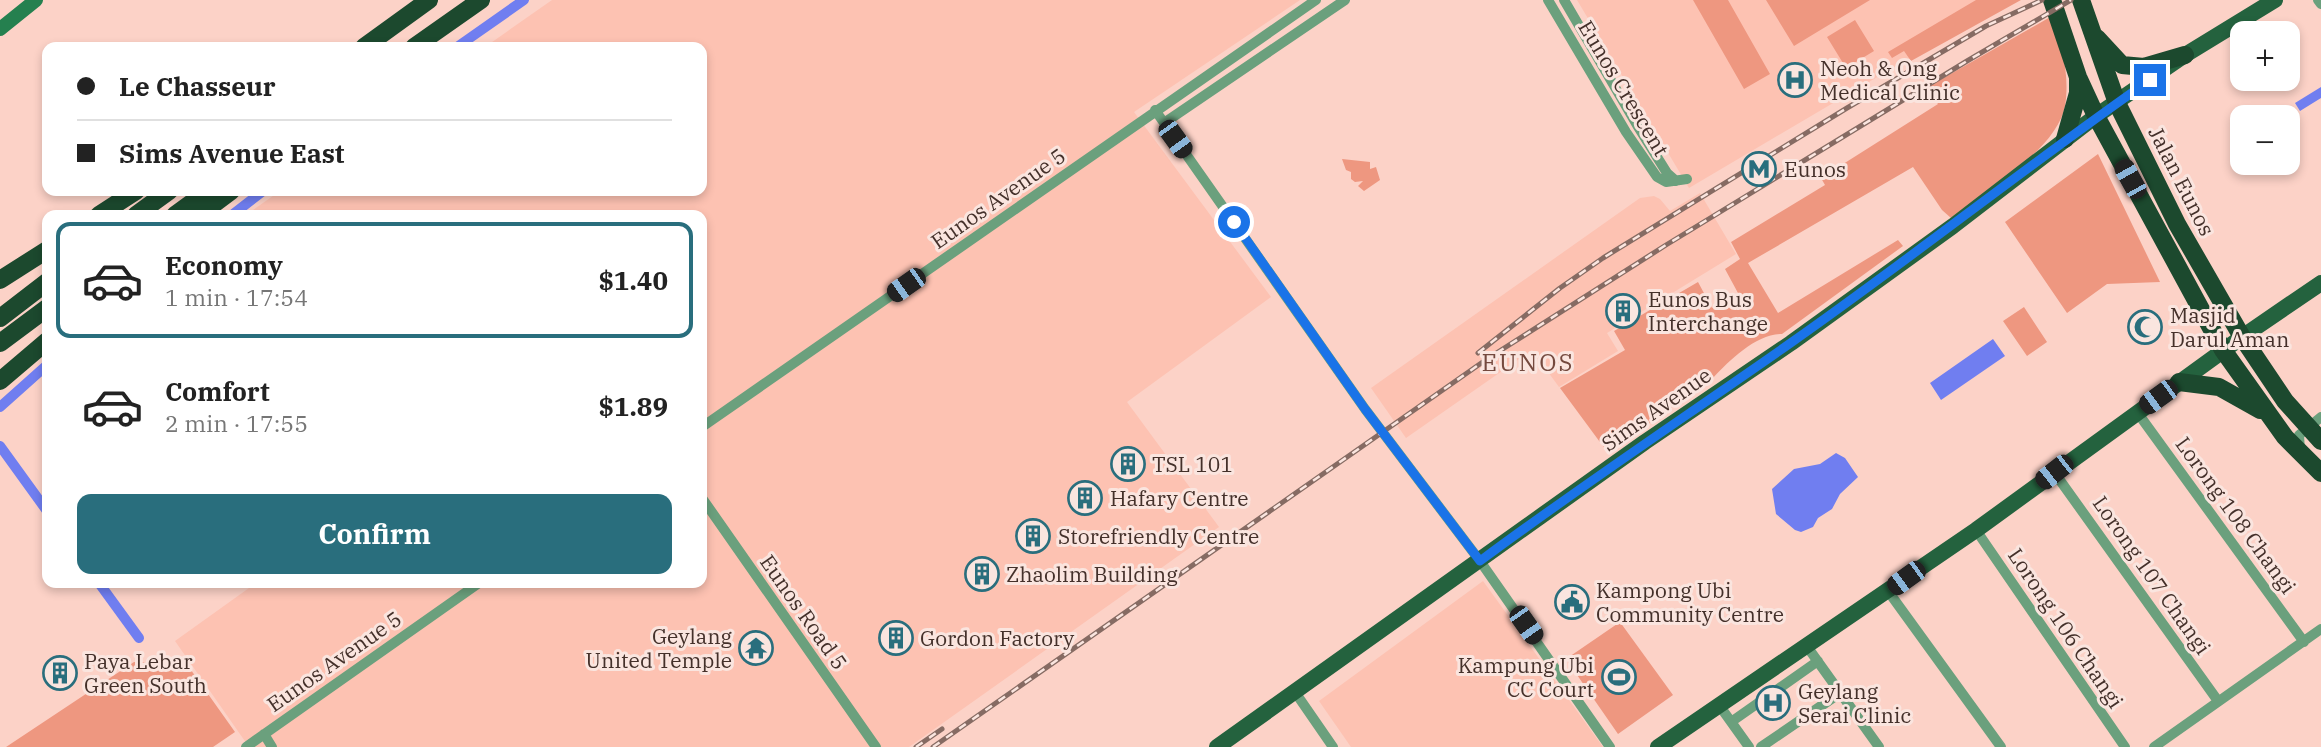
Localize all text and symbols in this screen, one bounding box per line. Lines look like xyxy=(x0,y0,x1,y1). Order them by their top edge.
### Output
street label: Eunos Crescent xyxy=(1572,15,1676,161)
map controls xyxy=(2230,21,2300,175)
button: + xyxy=(2230,21,2300,91)
place label: Neoh & Ong Medical Clinic xyxy=(1820,54,1960,106)
hospital icon: Neoh & Ong Medical Clinic xyxy=(1776,61,1814,99)
route end xyxy=(2134,64,2166,96)
text: Le Chasseur xyxy=(119,69,276,103)
button: − xyxy=(2230,105,2300,175)
car xyxy=(1155,116,1196,162)
street label: Jalan Eunos xyxy=(2143,122,2221,240)
text: Sims Avenue East xyxy=(119,136,344,170)
street label: Eunos Avenue 5 xyxy=(925,141,1071,255)
metro station icon: Eunos xyxy=(1740,150,1778,188)
place label: Eunos xyxy=(1784,155,1846,183)
car xyxy=(2111,156,2150,202)
route start xyxy=(1218,206,1250,238)
text: Economy xyxy=(165,248,283,282)
icon: car xyxy=(81,249,144,312)
text: $1.40 xyxy=(598,263,668,297)
car xyxy=(883,264,930,306)
text: 1 min · 17:54 xyxy=(165,282,308,312)
place label: Eunos Bus Interchange xyxy=(1648,285,1768,337)
building icon: Eunos Bus Interchange xyxy=(1604,292,1642,330)
place label: Masjid Darul Aman xyxy=(2170,301,2290,353)
mosque icon: Masjid Darul Aman xyxy=(2126,308,2164,346)
district label: EUNOS xyxy=(1482,346,1575,378)
street label: Sims Avenue xyxy=(1596,361,1716,457)
text: Comfort xyxy=(165,374,270,408)
icon: car xyxy=(81,375,144,438)
car xyxy=(2135,376,2182,418)
text: $1.89 xyxy=(598,389,668,423)
text: 2 min · 17:55 xyxy=(165,408,308,438)
street label: Lorong 108 Changi xyxy=(2170,431,2302,599)
building icon: TSL 101 xyxy=(1109,445,1147,483)
place label: TSL 101 xyxy=(1152,450,1233,478)
car xyxy=(2031,451,2078,493)
building icon: Hafary Centre xyxy=(1066,479,1104,517)
place label: Hafary Centre xyxy=(1110,484,1249,512)
street label: Lorong 107 Changi xyxy=(2087,490,2217,660)
button: Confirm xyxy=(77,494,672,574)
building icon: Storefriendly Centre xyxy=(1014,517,1052,555)
place label: Storefriendly Centre xyxy=(1058,522,1259,550)
street label: Lorong 106 Changi xyxy=(2002,542,2130,714)
street label: Eunos Road 5 xyxy=(754,549,854,675)
building icon: Zhaolim Building xyxy=(963,555,1001,593)
car xyxy=(1883,557,1930,599)
place label: Zhaolim Building xyxy=(1006,560,1178,588)
place label: Kampong Ubi Community Centre xyxy=(1596,576,1784,628)
public building icon: Kampong Ubi Community Centre xyxy=(1553,583,1591,621)
car xyxy=(1506,602,1547,648)
street label: Eunos Avenue 5 xyxy=(261,604,407,718)
building icon: Gordon Factory xyxy=(877,619,915,657)
place label: Geylang United Temple xyxy=(586,622,733,674)
place label: Gordon Factory xyxy=(920,624,1075,652)
temple icon: Geylang United Temple xyxy=(737,629,775,667)
place label: Paya Lebar Green South xyxy=(84,647,207,699)
place label: Kampung Ubi CC Court xyxy=(1458,651,1594,703)
building icon: Paya Lebar Green South xyxy=(41,654,79,692)
sports icon: Kampung Ubi CC Court xyxy=(1600,658,1638,696)
place label: Geylang Serai Clinic xyxy=(1798,677,1911,729)
hospital icon: Geylang Serai Clinic xyxy=(1754,684,1792,722)

